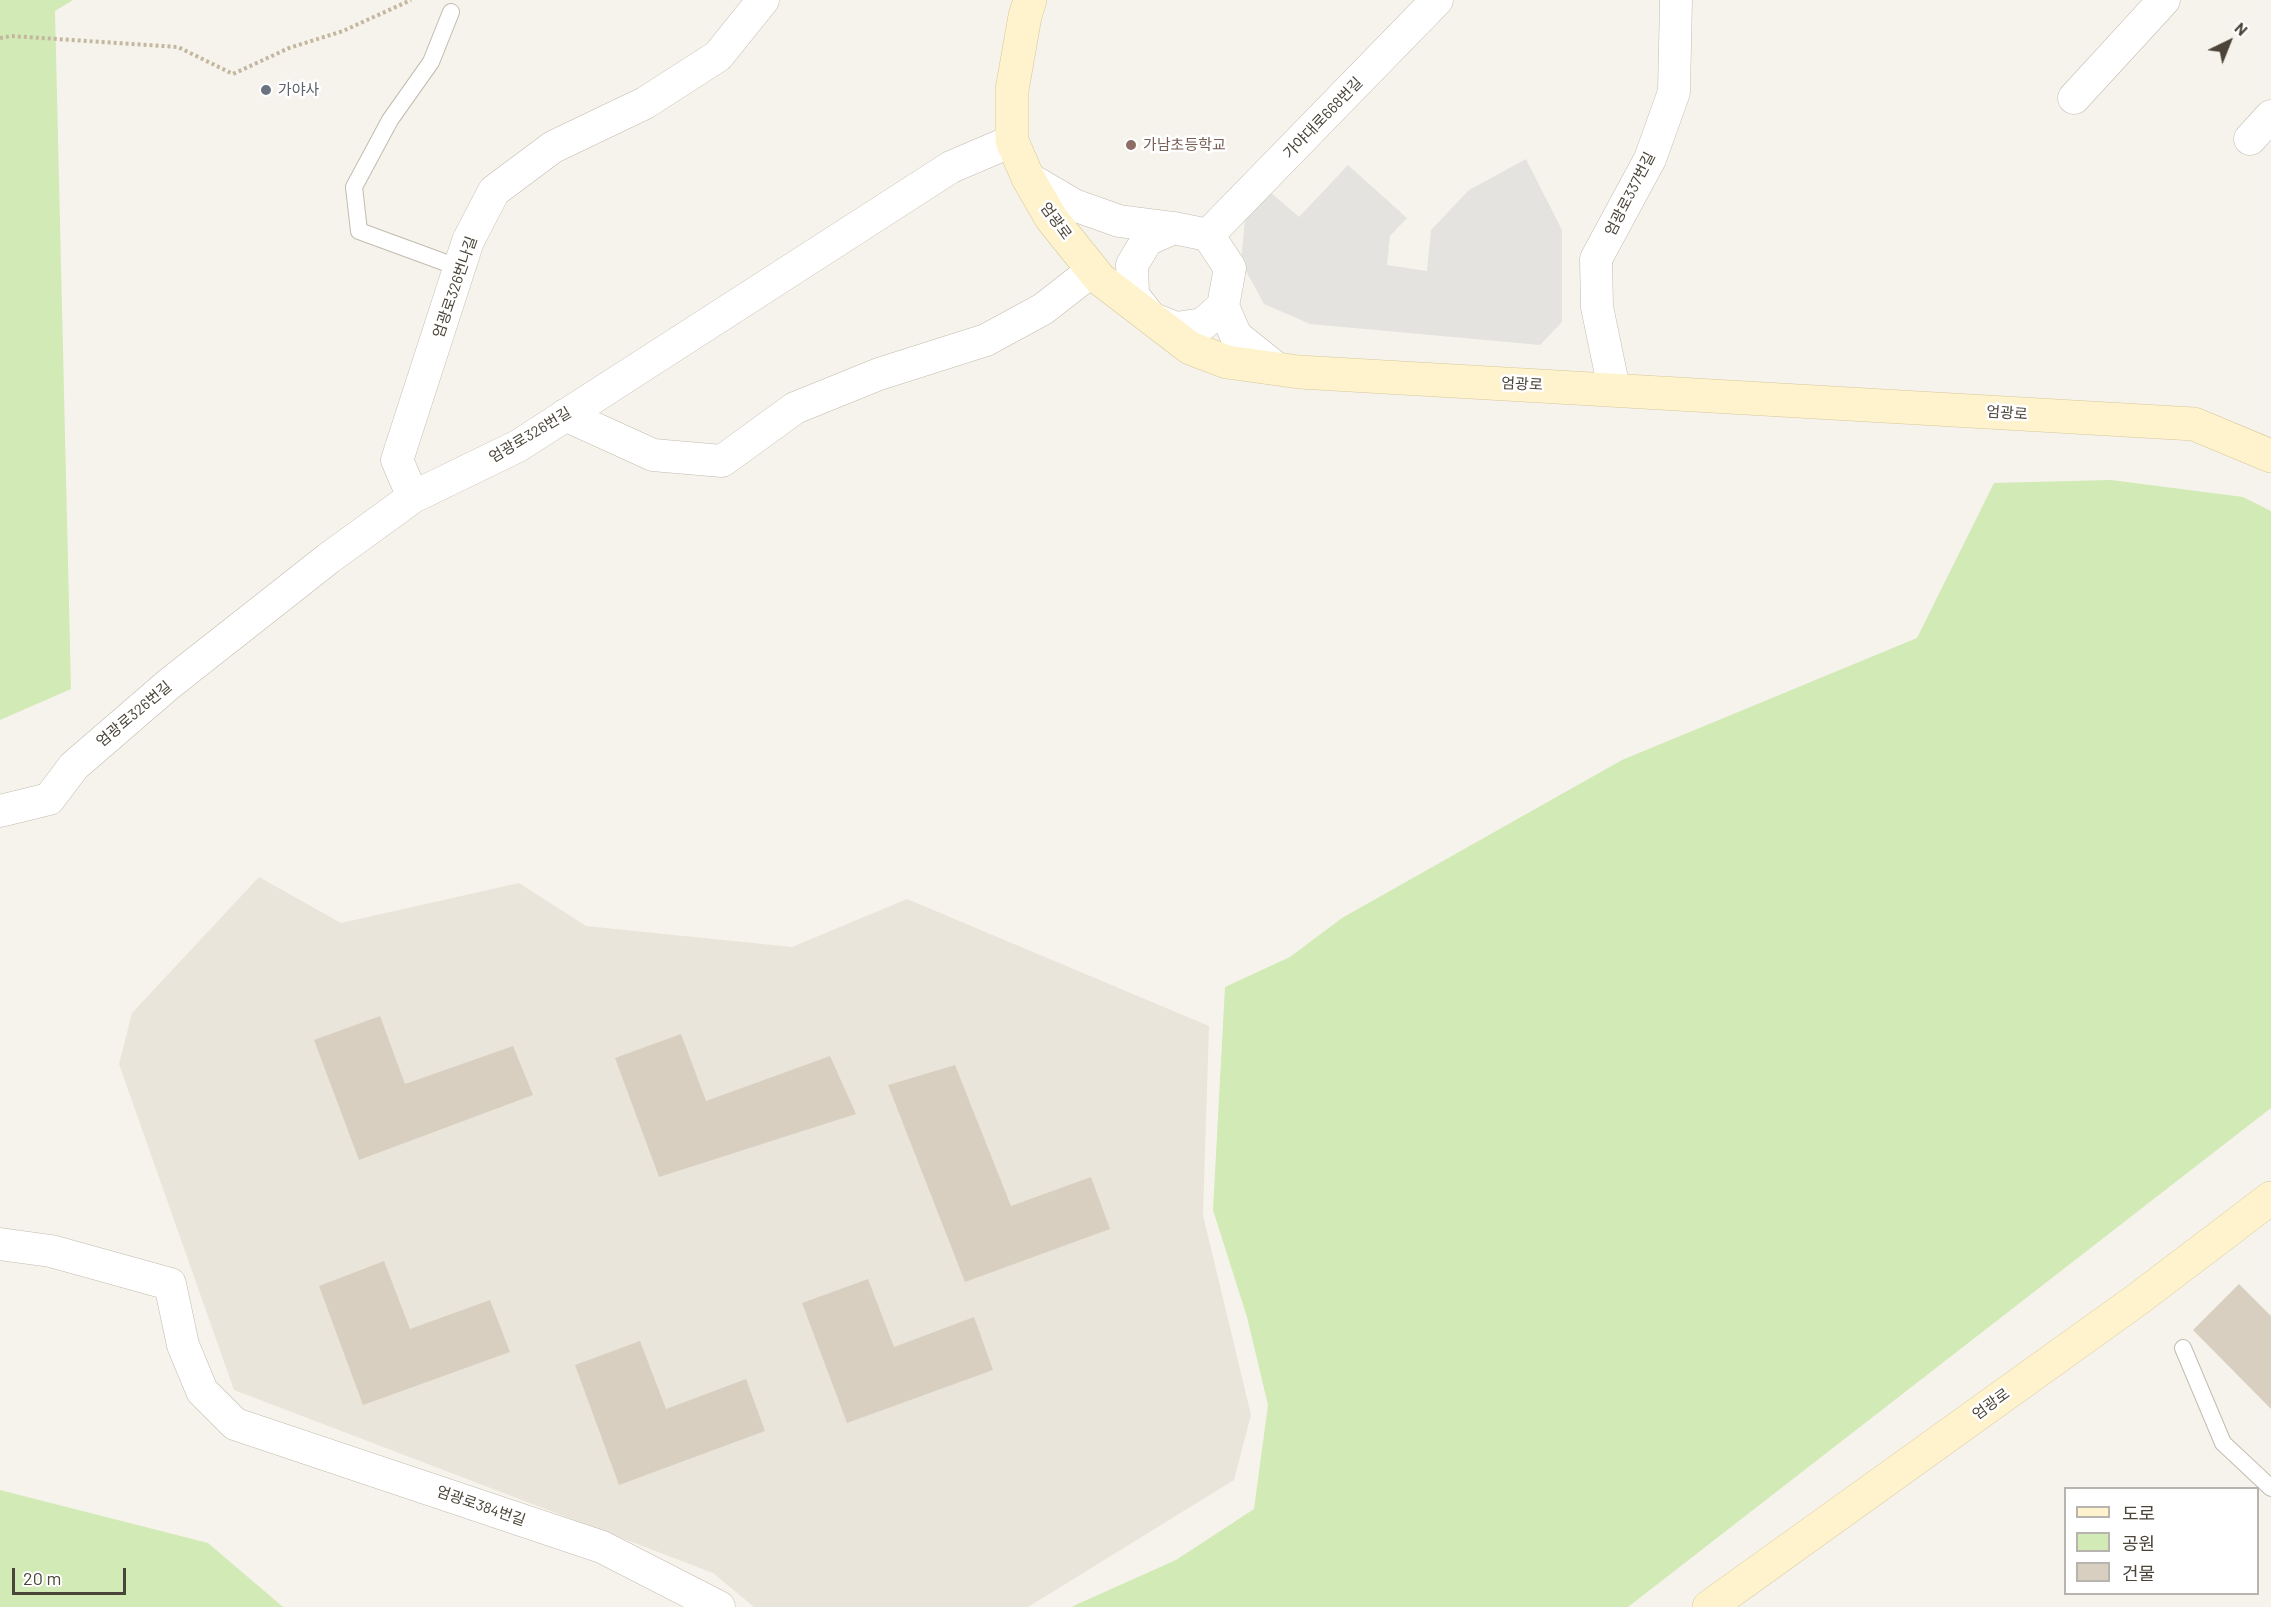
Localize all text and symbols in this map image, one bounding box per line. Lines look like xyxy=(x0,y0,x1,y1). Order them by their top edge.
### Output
north arrow xyxy=(2199,12,2259,72)
text: N xyxy=(2231,18,2252,39)
street label: 가야대로668번길 xyxy=(1280,74,1366,162)
place label: 가야사 xyxy=(278,81,319,99)
marker: 가야사 xyxy=(259,83,273,97)
place label: 가남초등학교 xyxy=(1143,136,1226,154)
marker: 가남초등학교 xyxy=(1124,138,1138,152)
street label: 엄광로337번길 xyxy=(1601,149,1659,239)
street label: 엄광로 xyxy=(1037,199,1075,243)
street label: 엄광로326번나길 xyxy=(429,234,481,340)
street label: 엄광로 xyxy=(1501,374,1543,394)
street label: 엄광로326번길 xyxy=(486,403,574,467)
street label: 엄광로 xyxy=(1986,403,2028,423)
street label: 엄광로326번길 xyxy=(93,677,175,751)
street label: 엄광로 xyxy=(1969,1385,2013,1423)
street label: 엄광로384번길 xyxy=(434,1482,528,1530)
legend xyxy=(2064,1487,2259,1595)
text: 도로 xyxy=(2122,1502,2155,1524)
text: 공원 xyxy=(2122,1532,2155,1554)
scale bar xyxy=(15,1556,129,1594)
text: 건물 xyxy=(2122,1562,2155,1584)
text: 20 m xyxy=(23,1567,61,1589)

